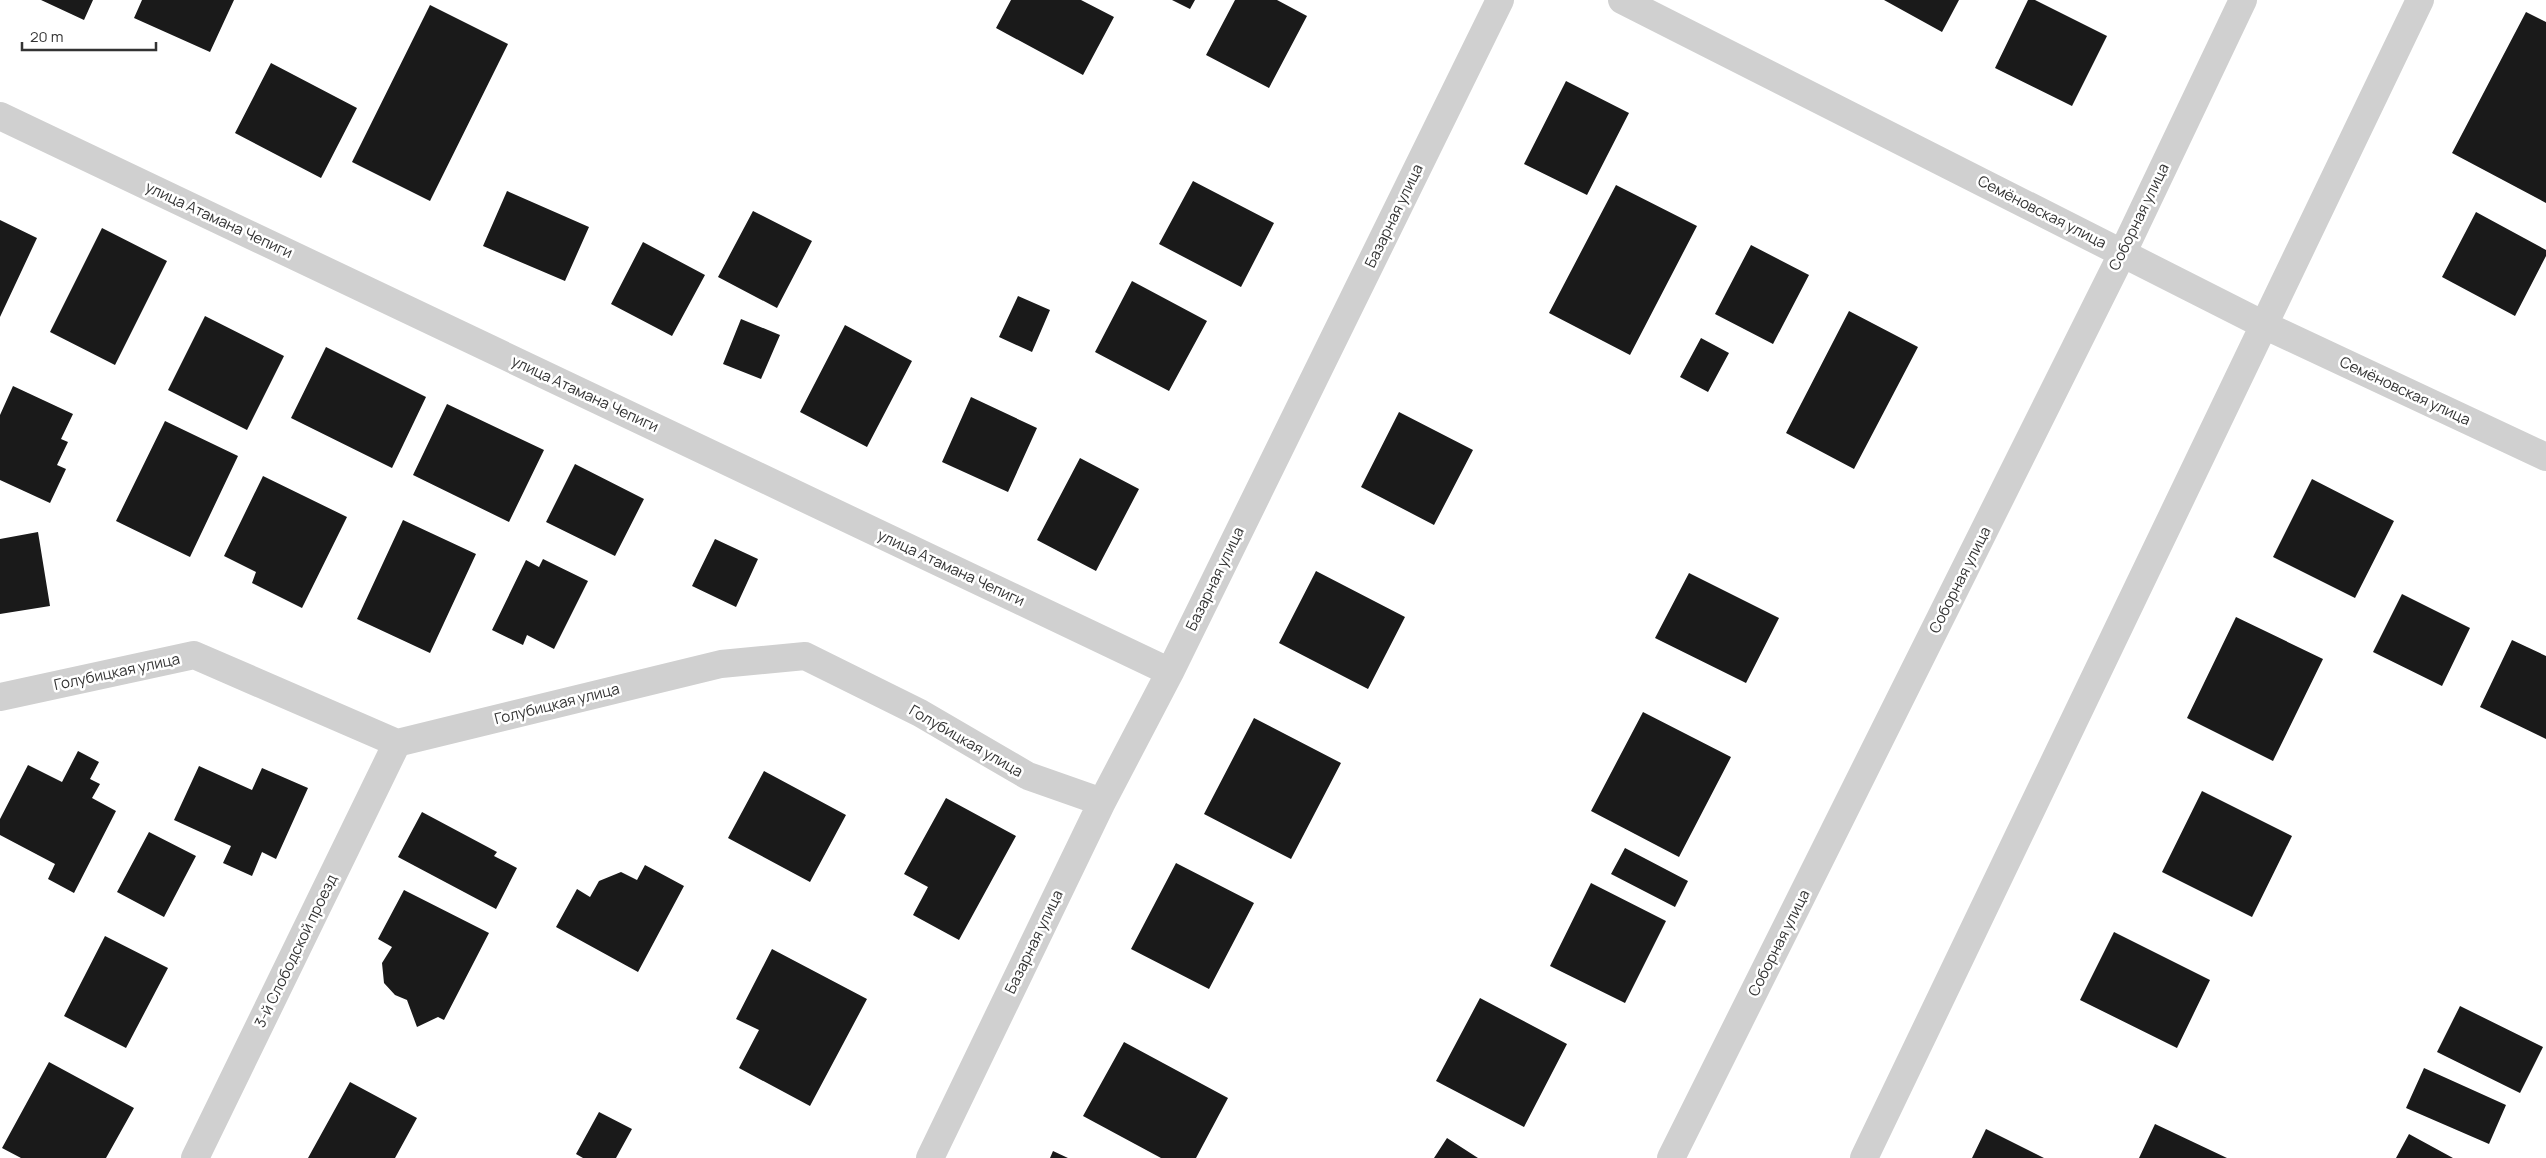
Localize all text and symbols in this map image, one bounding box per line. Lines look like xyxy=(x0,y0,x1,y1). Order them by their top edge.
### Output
scale bar xyxy=(22,20,156,52)
text: 20 m xyxy=(30,26,63,47)
street label: Базарная улица xyxy=(1359,160,1428,271)
street label: Соборная улица xyxy=(2103,160,2174,274)
street label: Семёновская улица xyxy=(1974,170,2110,253)
street label: улица Атамана Чепиги xyxy=(142,176,296,263)
street label: улица Атамана Чепиги xyxy=(508,350,662,437)
street label: Семёновская улица xyxy=(2336,351,2474,430)
street label: Базарная улица xyxy=(1180,523,1249,634)
street label: Соборная улица xyxy=(1924,523,1995,637)
street label: улица Атамана Чепиги xyxy=(874,524,1028,611)
street label: Голубицкая улица xyxy=(52,648,182,695)
street label: Голубицкая улица xyxy=(492,678,622,729)
street label: Голубицкая улица xyxy=(906,699,1027,782)
street label: 3-й Слободской проезд xyxy=(249,871,342,1031)
street label: Базарная улица xyxy=(999,886,1068,997)
street label: Соборная улица xyxy=(1743,886,1814,1000)

